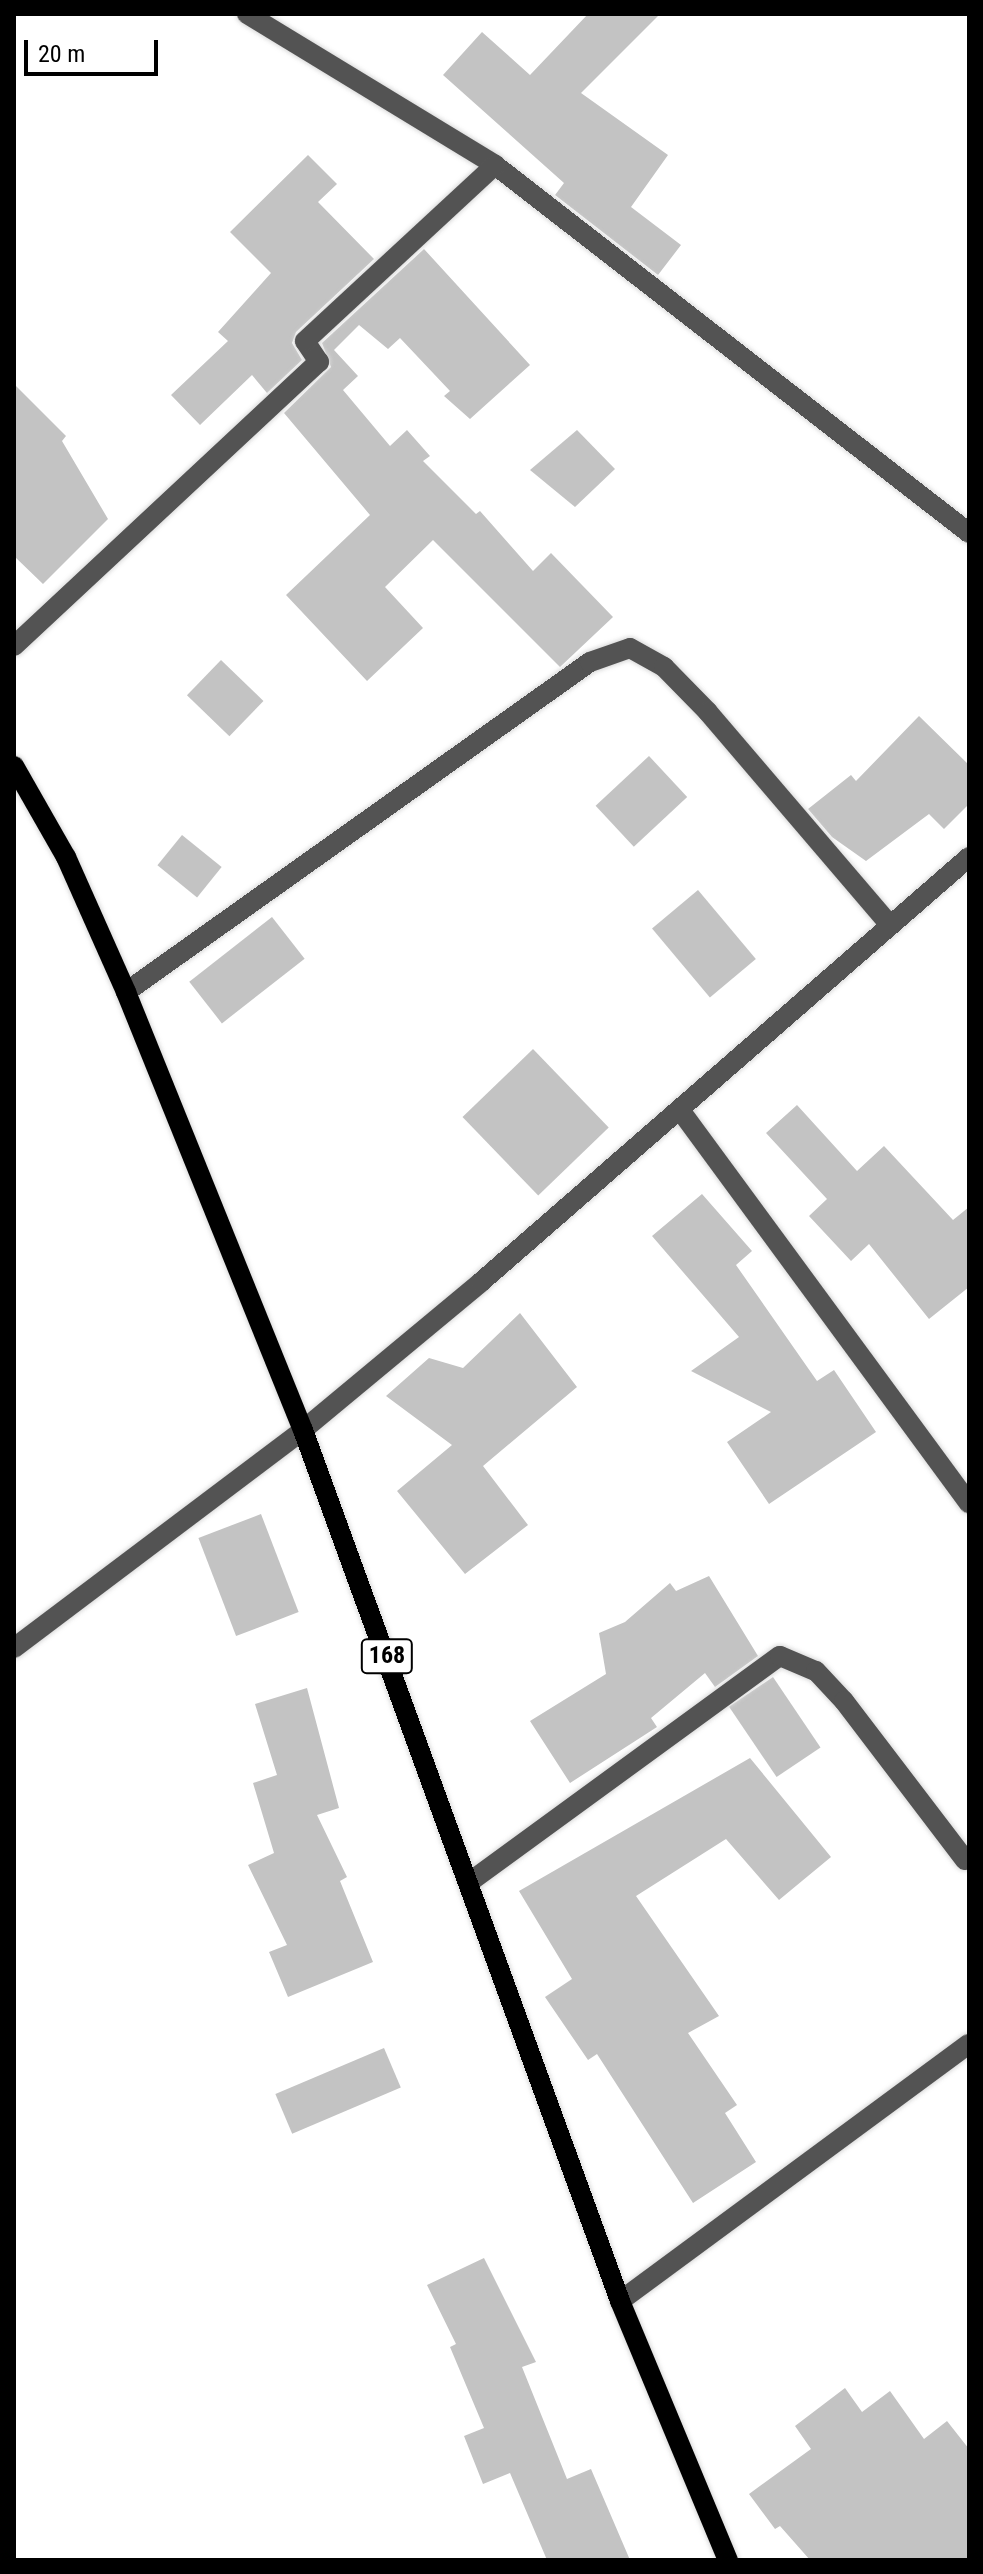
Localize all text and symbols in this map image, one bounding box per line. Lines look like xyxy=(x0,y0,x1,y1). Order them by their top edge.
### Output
scale bar xyxy=(28,24,162,74)
text: 20 m xyxy=(38,40,85,68)
road number: 168 xyxy=(359,1636,415,1676)

